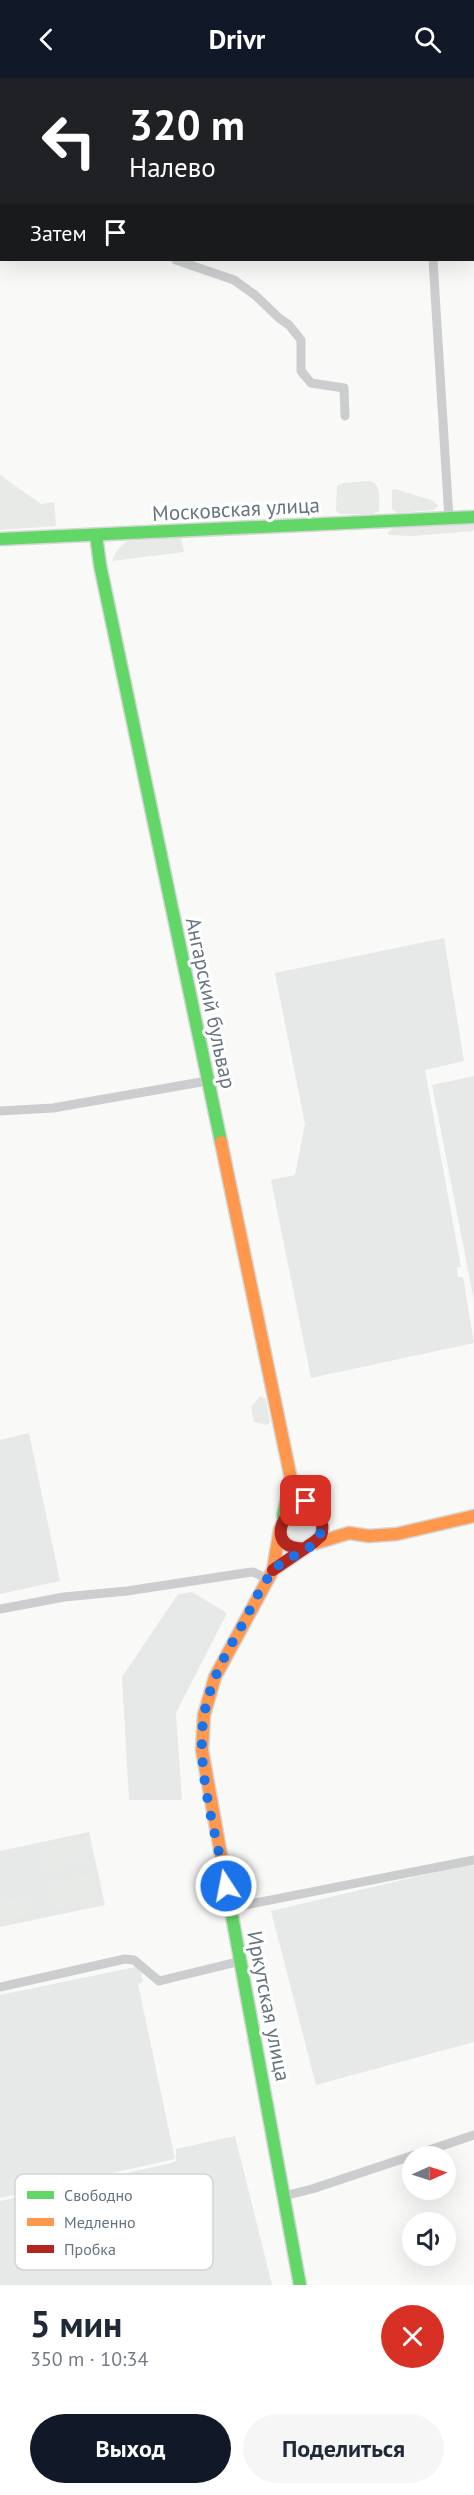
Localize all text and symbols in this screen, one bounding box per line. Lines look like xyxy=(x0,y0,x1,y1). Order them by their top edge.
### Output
text: Drivr xyxy=(209,22,265,56)
icon: back xyxy=(30,23,63,56)
icon: search xyxy=(411,23,444,56)
text: 320 m xyxy=(129,97,245,152)
icon: left xyxy=(30,102,108,180)
text: Налево xyxy=(129,150,216,184)
icon: arrive xyxy=(99,216,132,249)
text: Затем xyxy=(30,219,87,247)
street label: Московская улица xyxy=(151,491,321,527)
street label: Ангарский бульвар xyxy=(180,915,242,1091)
pin xyxy=(280,1475,331,1526)
icon: arrive xyxy=(289,1484,322,1517)
position arrow xyxy=(194,1854,258,1918)
street label: Иркутская улица xyxy=(241,1929,297,2083)
north arrow xyxy=(402,2146,456,2200)
map controls xyxy=(402,2146,456,2266)
legend xyxy=(15,2174,213,2270)
text: Свободно xyxy=(64,2185,133,2205)
text: Медленно xyxy=(64,2212,136,2232)
button: sound xyxy=(402,2212,456,2266)
text: Пробка xyxy=(64,2239,116,2259)
text: 5 мин xyxy=(30,2300,122,2347)
button: close xyxy=(381,2305,444,2368)
text: 350 m · 10:34 xyxy=(30,2346,148,2372)
button: Выход xyxy=(30,2414,231,2483)
button: Поделиться xyxy=(243,2414,444,2483)

